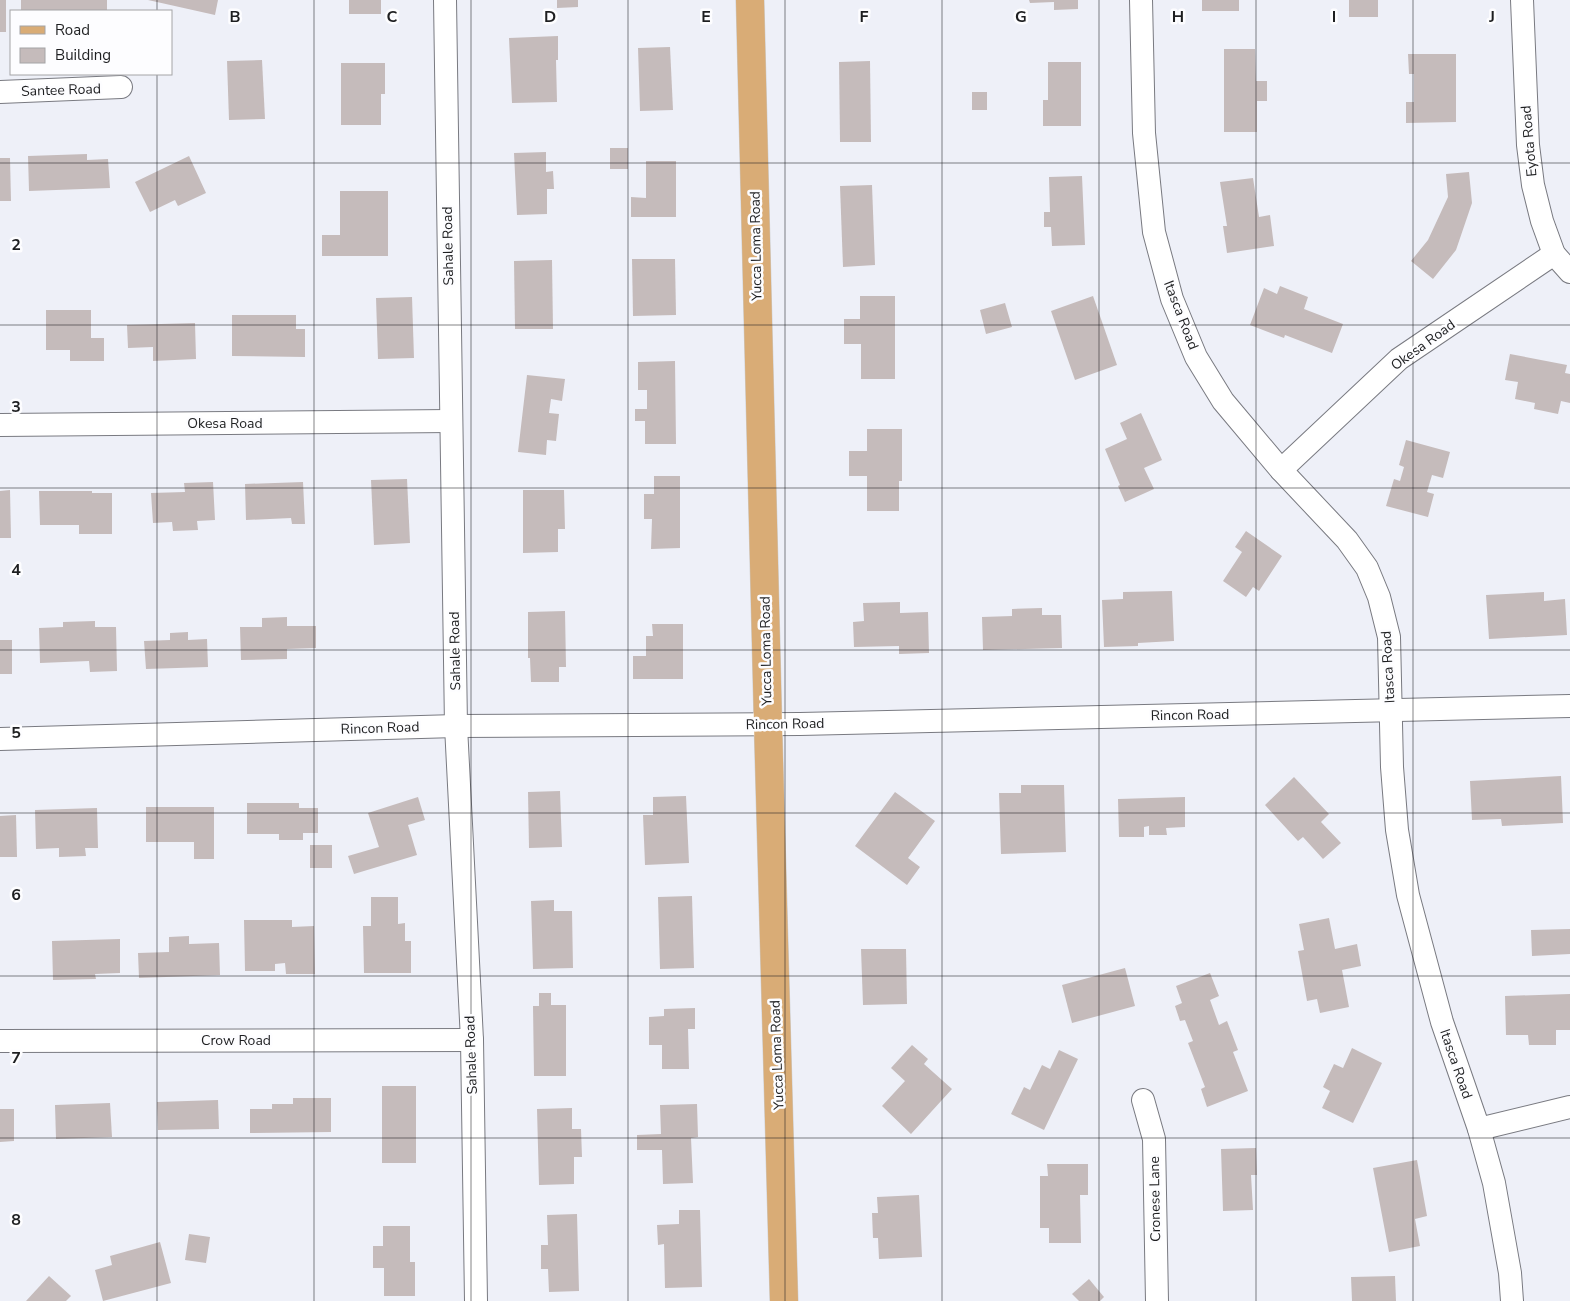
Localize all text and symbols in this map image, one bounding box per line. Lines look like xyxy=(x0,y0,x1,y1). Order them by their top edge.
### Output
text: B xyxy=(229,6,241,28)
text: C xyxy=(387,6,398,28)
text: D xyxy=(544,6,556,28)
text: E xyxy=(701,6,711,28)
text: F xyxy=(860,6,869,28)
text: G xyxy=(1015,6,1027,28)
text: H xyxy=(1172,6,1184,28)
text: I xyxy=(1332,6,1336,28)
text: J xyxy=(1488,6,1495,28)
legend xyxy=(10,10,172,75)
text: Road xyxy=(55,20,90,40)
text: Building xyxy=(55,45,111,65)
street label: Santee Road xyxy=(21,79,101,101)
street label: Eyota Road xyxy=(1516,105,1542,177)
street label: Yucca Loma Road xyxy=(746,191,766,302)
street label: Sahale Road xyxy=(438,206,458,286)
text: 2 xyxy=(11,234,21,256)
street label: Itasca Road xyxy=(1159,278,1203,352)
street label: Okesa Road xyxy=(1387,315,1459,375)
text: 3 xyxy=(11,396,21,418)
street label: Okesa Road xyxy=(187,414,263,433)
text: 4 xyxy=(11,559,21,581)
street label: Yucca Loma Road xyxy=(756,596,776,707)
street label: Sahale Road xyxy=(445,611,465,691)
street label: Itasca Road xyxy=(1377,630,1399,704)
street label: Rincon Road xyxy=(1150,705,1230,725)
street label: Rincon Road xyxy=(745,714,825,734)
street label: Rincon Road xyxy=(340,717,420,739)
text: 5 xyxy=(11,722,21,744)
text: 6 xyxy=(11,884,21,906)
street label: Yucca Loma Road xyxy=(766,1000,788,1111)
street label: Sahale Road xyxy=(460,1015,482,1095)
street label: Itasca Road xyxy=(1435,1027,1477,1101)
street label: Crow Road xyxy=(201,1031,271,1050)
text: 7 xyxy=(11,1047,21,1069)
street label: Cronese Lane xyxy=(1145,1156,1165,1242)
text: 8 xyxy=(11,1209,21,1231)

